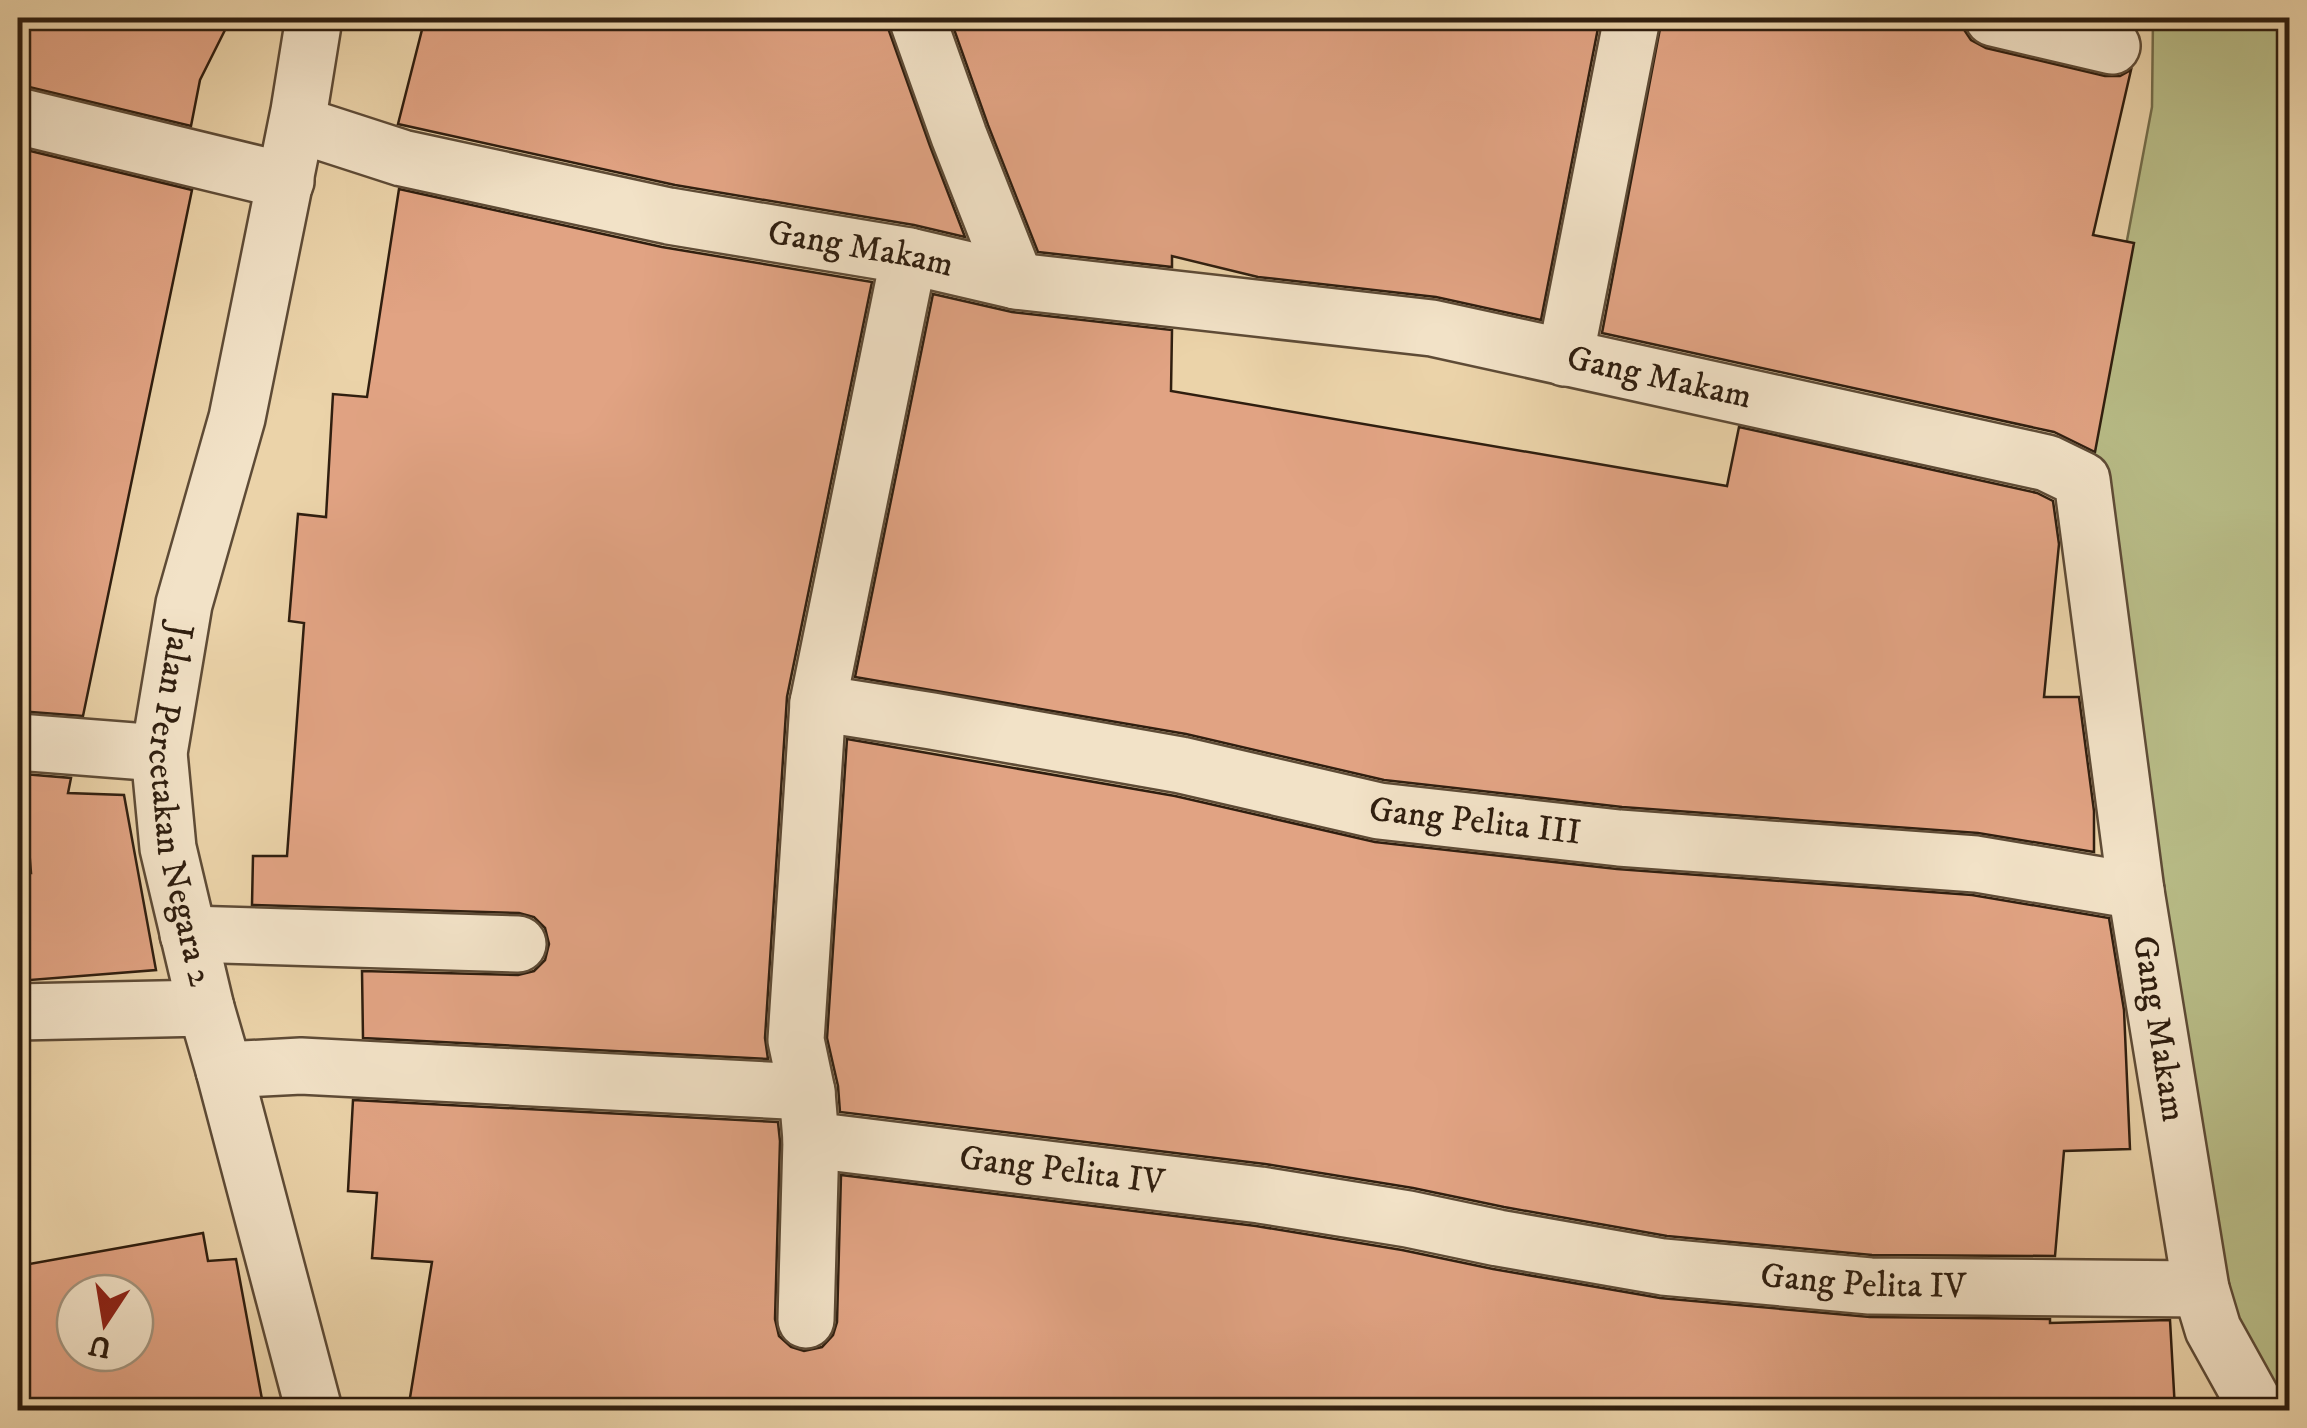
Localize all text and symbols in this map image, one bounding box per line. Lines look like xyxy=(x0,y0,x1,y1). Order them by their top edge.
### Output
street label: Gang Makam xyxy=(765,211,958,288)
street label: Gang Makam xyxy=(1563,336,1756,419)
street label: Jalan Percetakan Negara 2 xyxy=(137,618,222,991)
street label: Gang Pelita III xyxy=(1367,788,1583,856)
street label: Gang Makam xyxy=(2122,933,2195,1125)
street label: Gang Pelita IV xyxy=(957,1136,1168,1205)
street label: Gang Pelita IV xyxy=(1758,1254,1967,1309)
north arrow xyxy=(55,1273,155,1373)
text: U xyxy=(86,1327,114,1365)

